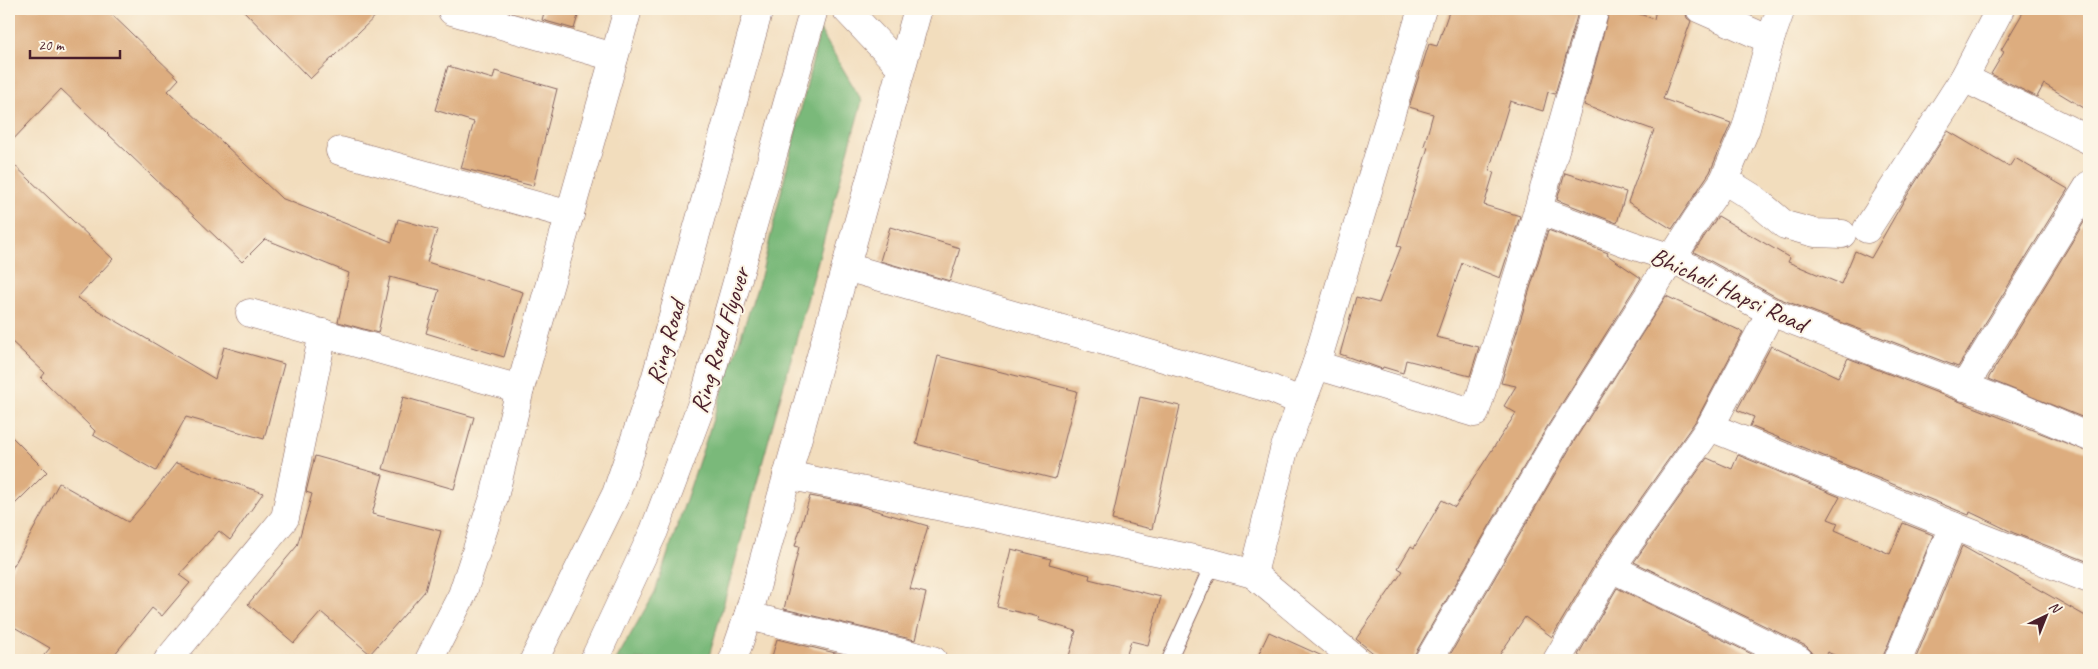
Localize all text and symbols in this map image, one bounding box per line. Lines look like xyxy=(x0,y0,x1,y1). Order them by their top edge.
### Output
scale bar xyxy=(30,28,120,60)
text: 20 m xyxy=(38,36,65,55)
street label: Bhicholi Hapsi Road xyxy=(1645,240,1816,342)
street label: Ring Road Flyover xyxy=(683,261,758,417)
street label: Ring Road xyxy=(639,294,694,388)
north arrow xyxy=(2020,592,2070,642)
text: N xyxy=(2046,598,2065,618)

